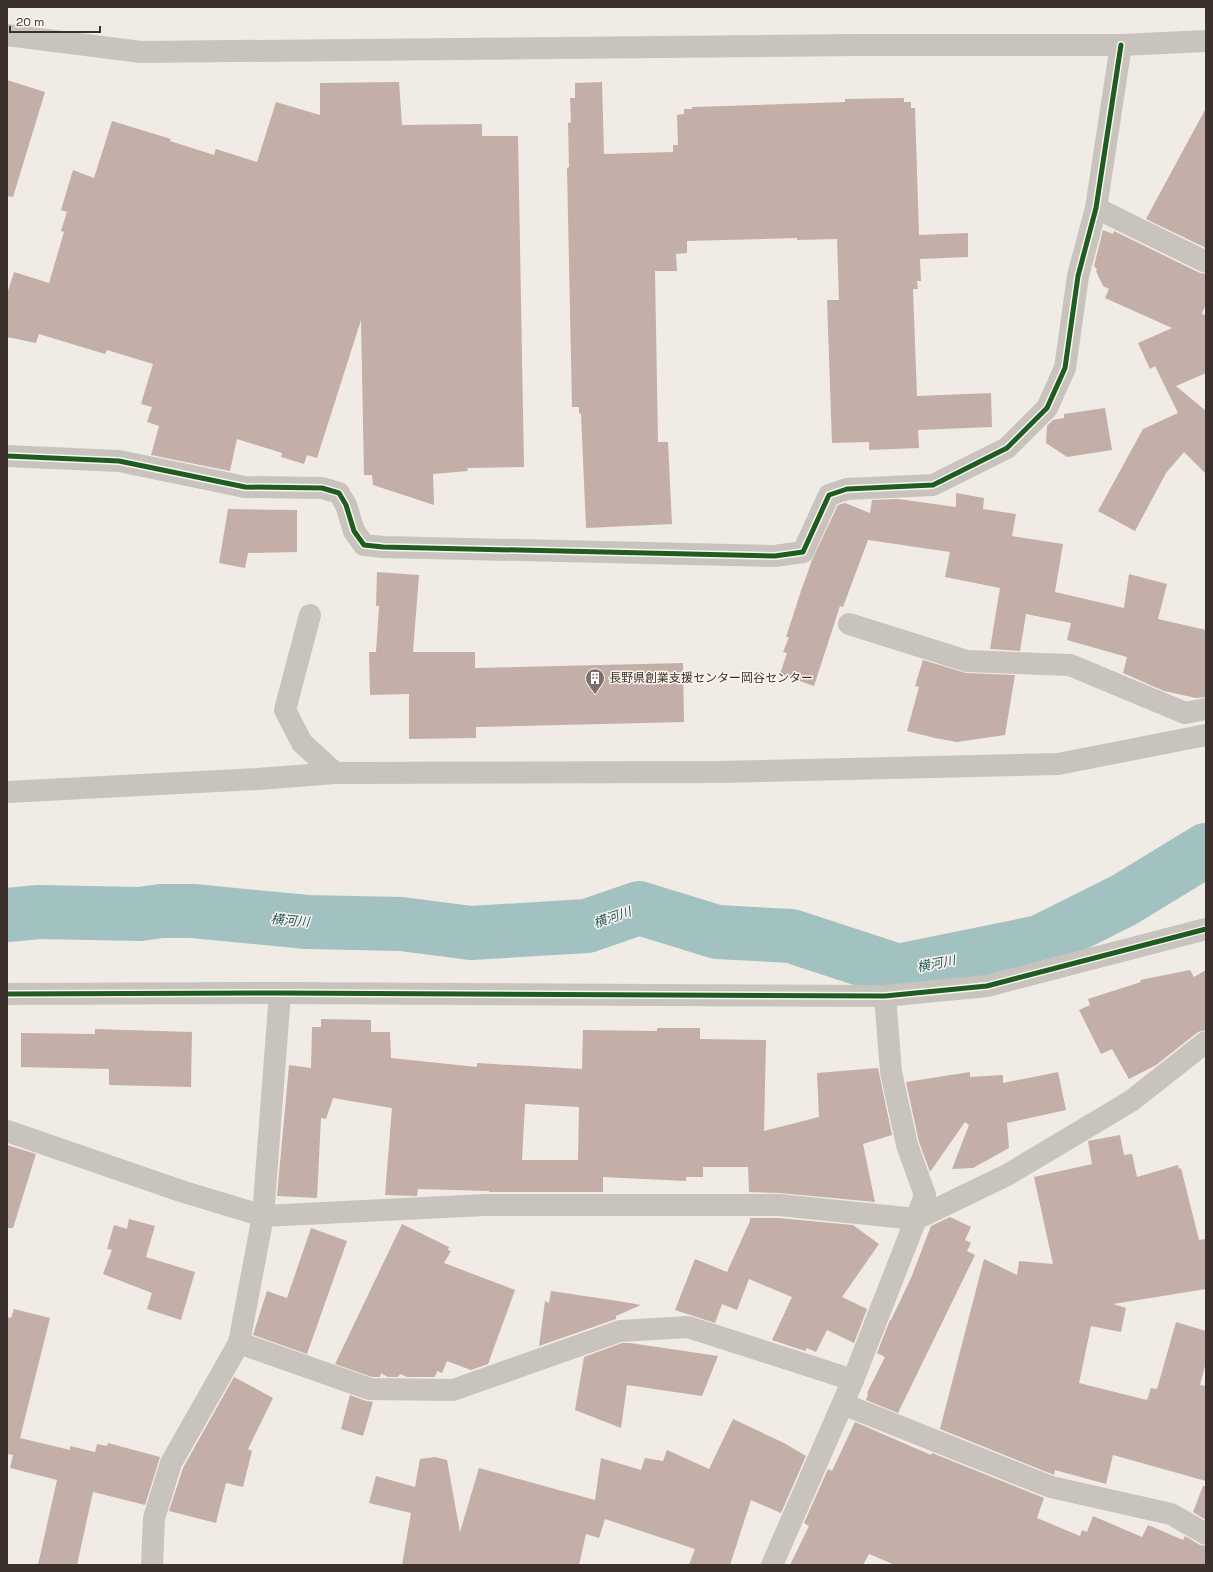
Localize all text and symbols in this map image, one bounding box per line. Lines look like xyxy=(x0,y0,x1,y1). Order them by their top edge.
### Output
scale bar xyxy=(10,8,100,34)
text: 20 m xyxy=(16,14,44,30)
building icon: 長野県創業支援センター岡谷センター xyxy=(584,667,606,695)
place label: 長野県創業支援センター岡谷センター xyxy=(609,670,813,686)
water label: 横河川 xyxy=(591,902,635,932)
water label: 横河川 xyxy=(270,910,312,931)
water label: 横河川 xyxy=(915,951,959,976)

